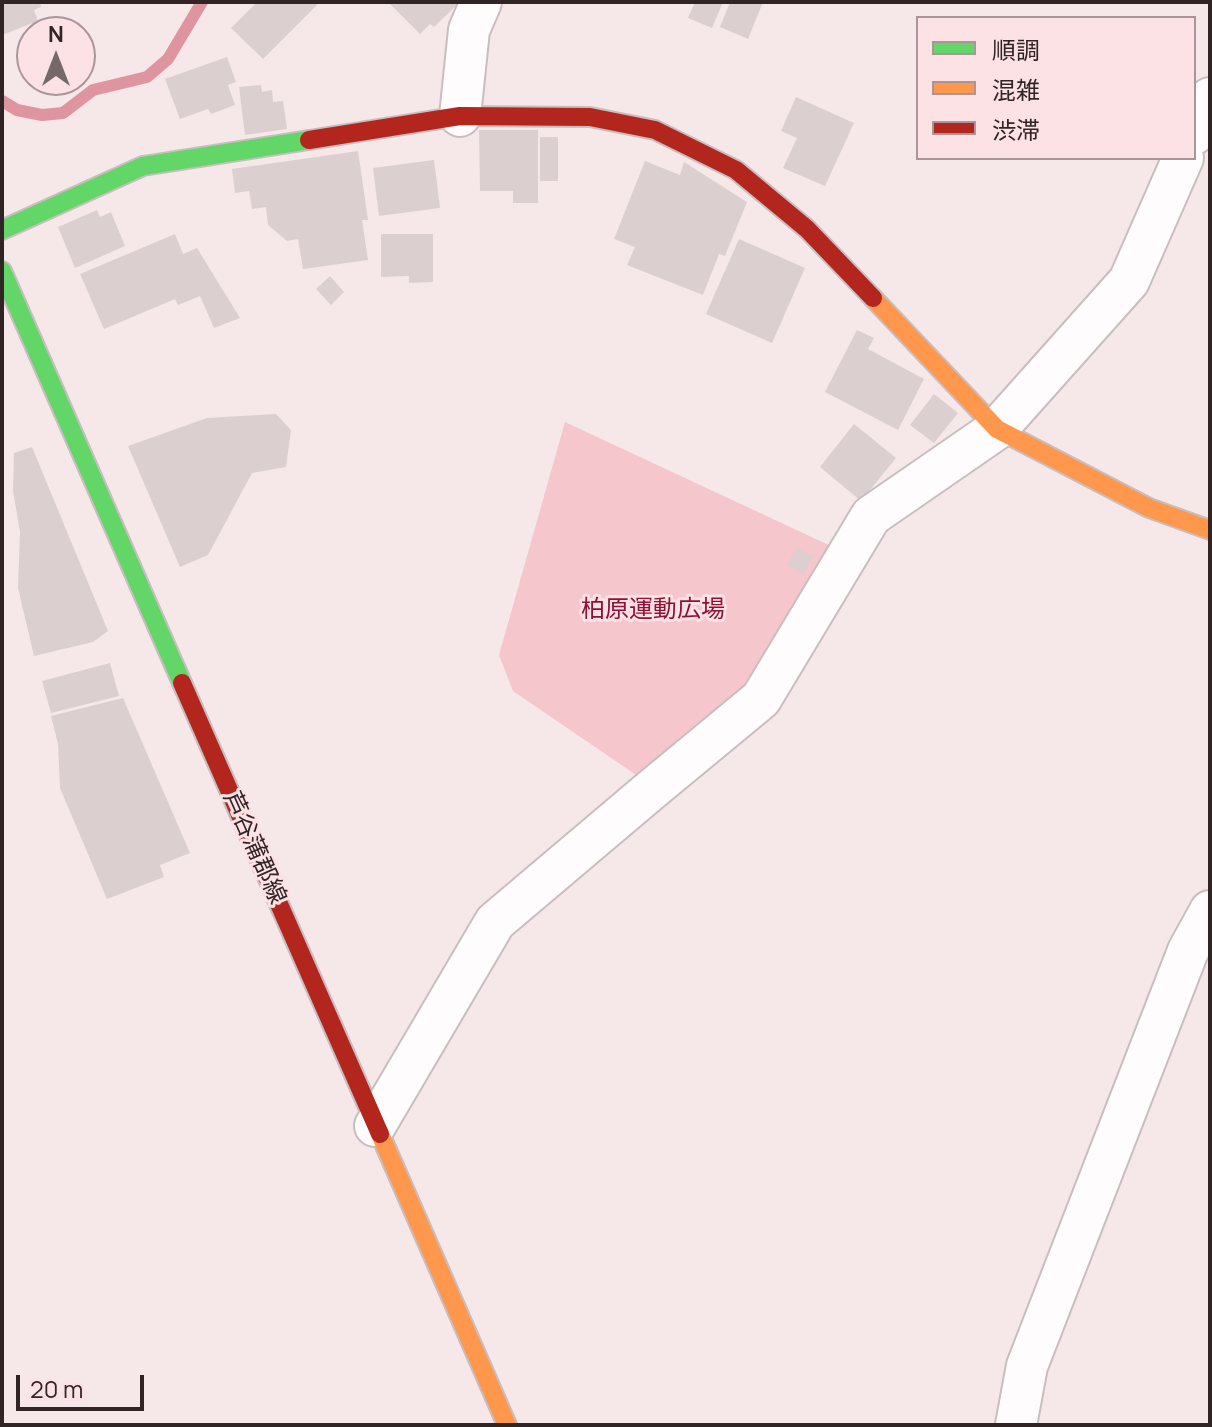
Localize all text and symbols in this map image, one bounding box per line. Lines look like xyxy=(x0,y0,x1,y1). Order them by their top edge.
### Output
north arrow xyxy=(16,16,96,96)
legend xyxy=(916,16,1196,160)
text: N xyxy=(48,19,64,49)
text: 順調 xyxy=(992,33,1040,66)
text: 混雑 xyxy=(992,73,1040,106)
text: 渋滞 xyxy=(992,113,1040,146)
park label: 柏原運動広場 xyxy=(581,596,725,624)
street label: 芦谷蒲郡線 xyxy=(216,787,292,909)
scale bar xyxy=(20,1359,148,1409)
text: 20 m xyxy=(30,1372,83,1405)

